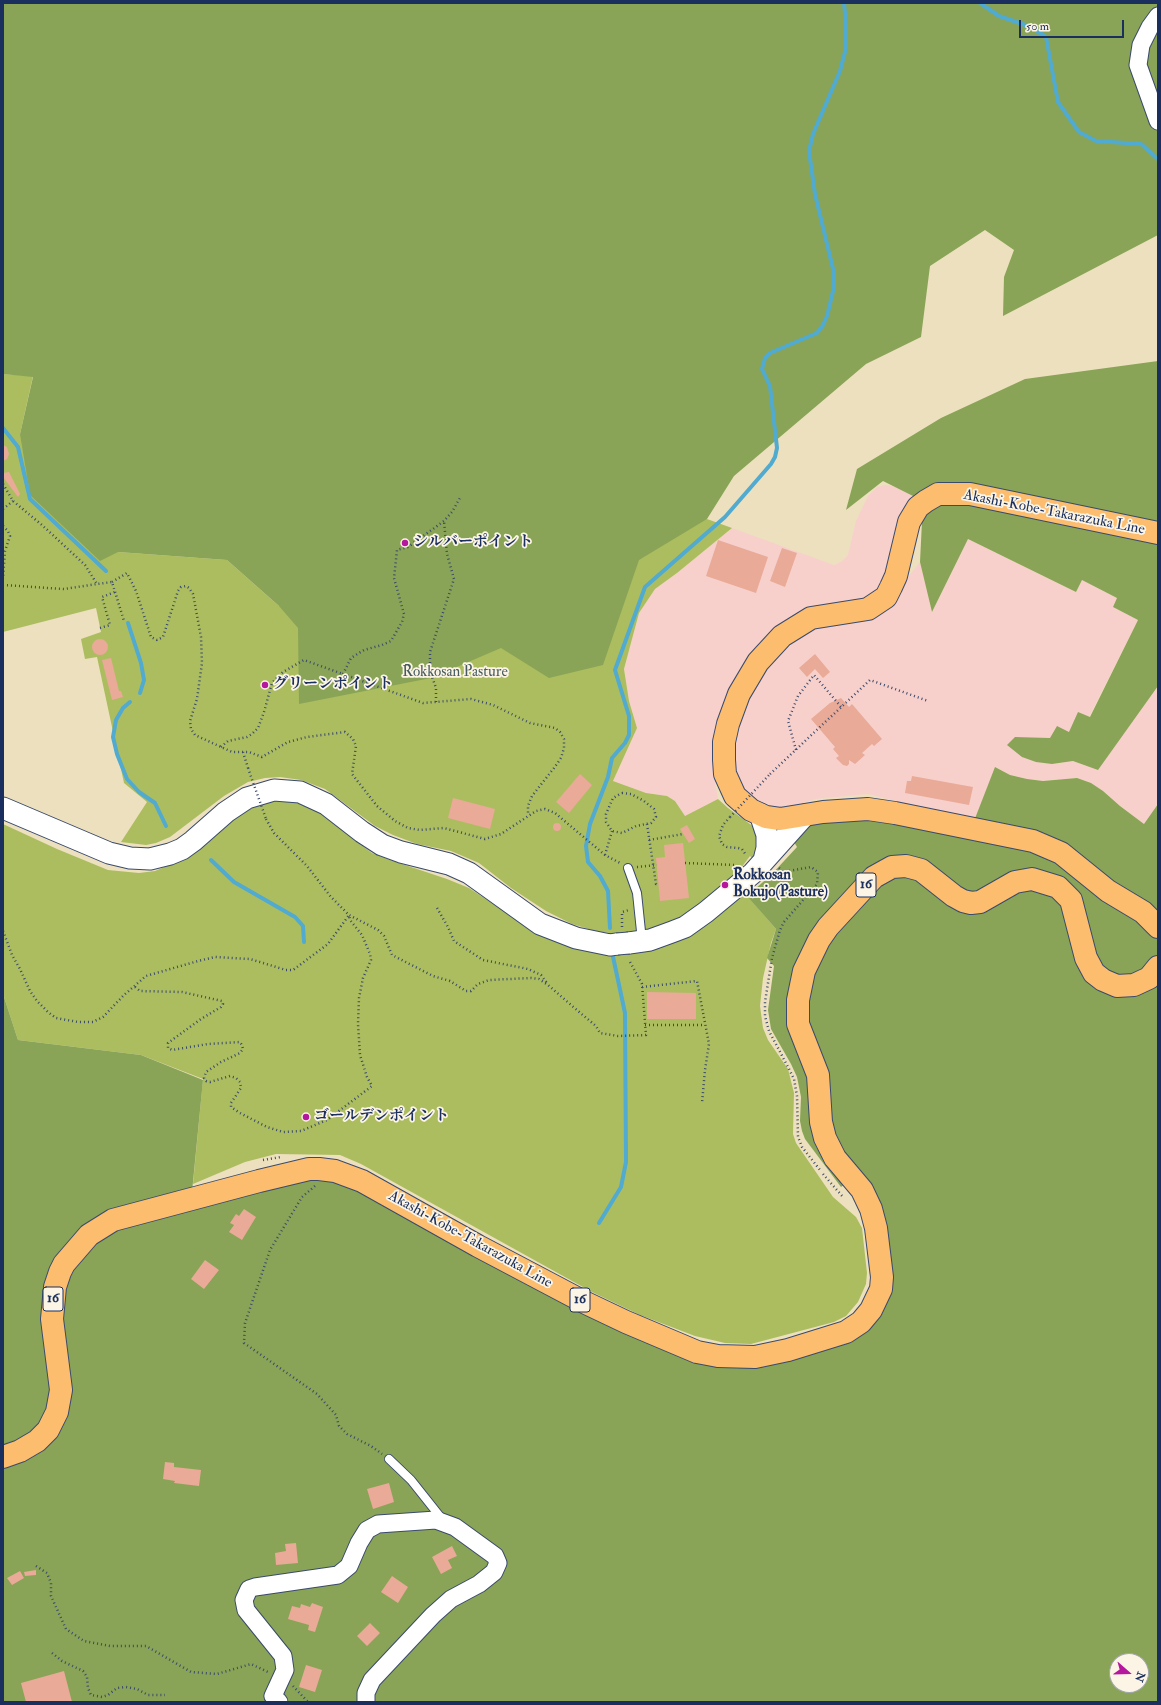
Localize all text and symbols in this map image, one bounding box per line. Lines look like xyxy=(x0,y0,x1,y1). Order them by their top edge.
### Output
scale bar xyxy=(1021,12,1126,38)
text: 50 m xyxy=(1026,19,1049,34)
street label: Akashi-Kobe-Takarazuka Line xyxy=(962,487,1146,539)
place label: シルバーポイント xyxy=(413,534,533,552)
marker: シルバーポイント xyxy=(400,538,410,548)
park label: Rokkosan Pasture xyxy=(402,664,508,682)
place label: グリーンポイント xyxy=(273,676,393,694)
marker: グリーンポイント xyxy=(260,680,270,690)
place label: Rokkosan Bokujo(Pasture) xyxy=(733,867,828,902)
road number: 16 xyxy=(856,873,876,897)
marker: Rokkosan Bokujo(Pasture) xyxy=(720,880,730,890)
place label: ゴールデンポイント xyxy=(314,1108,449,1126)
marker: ゴールデンポイント xyxy=(301,1112,311,1122)
street label: Akashi-Kobe-Takarazuka Line xyxy=(385,1187,555,1293)
road number: 16 xyxy=(43,1287,63,1311)
road number: 16 xyxy=(570,1288,590,1312)
north arrow xyxy=(1109,1653,1149,1693)
text: N xyxy=(1132,1670,1148,1684)

